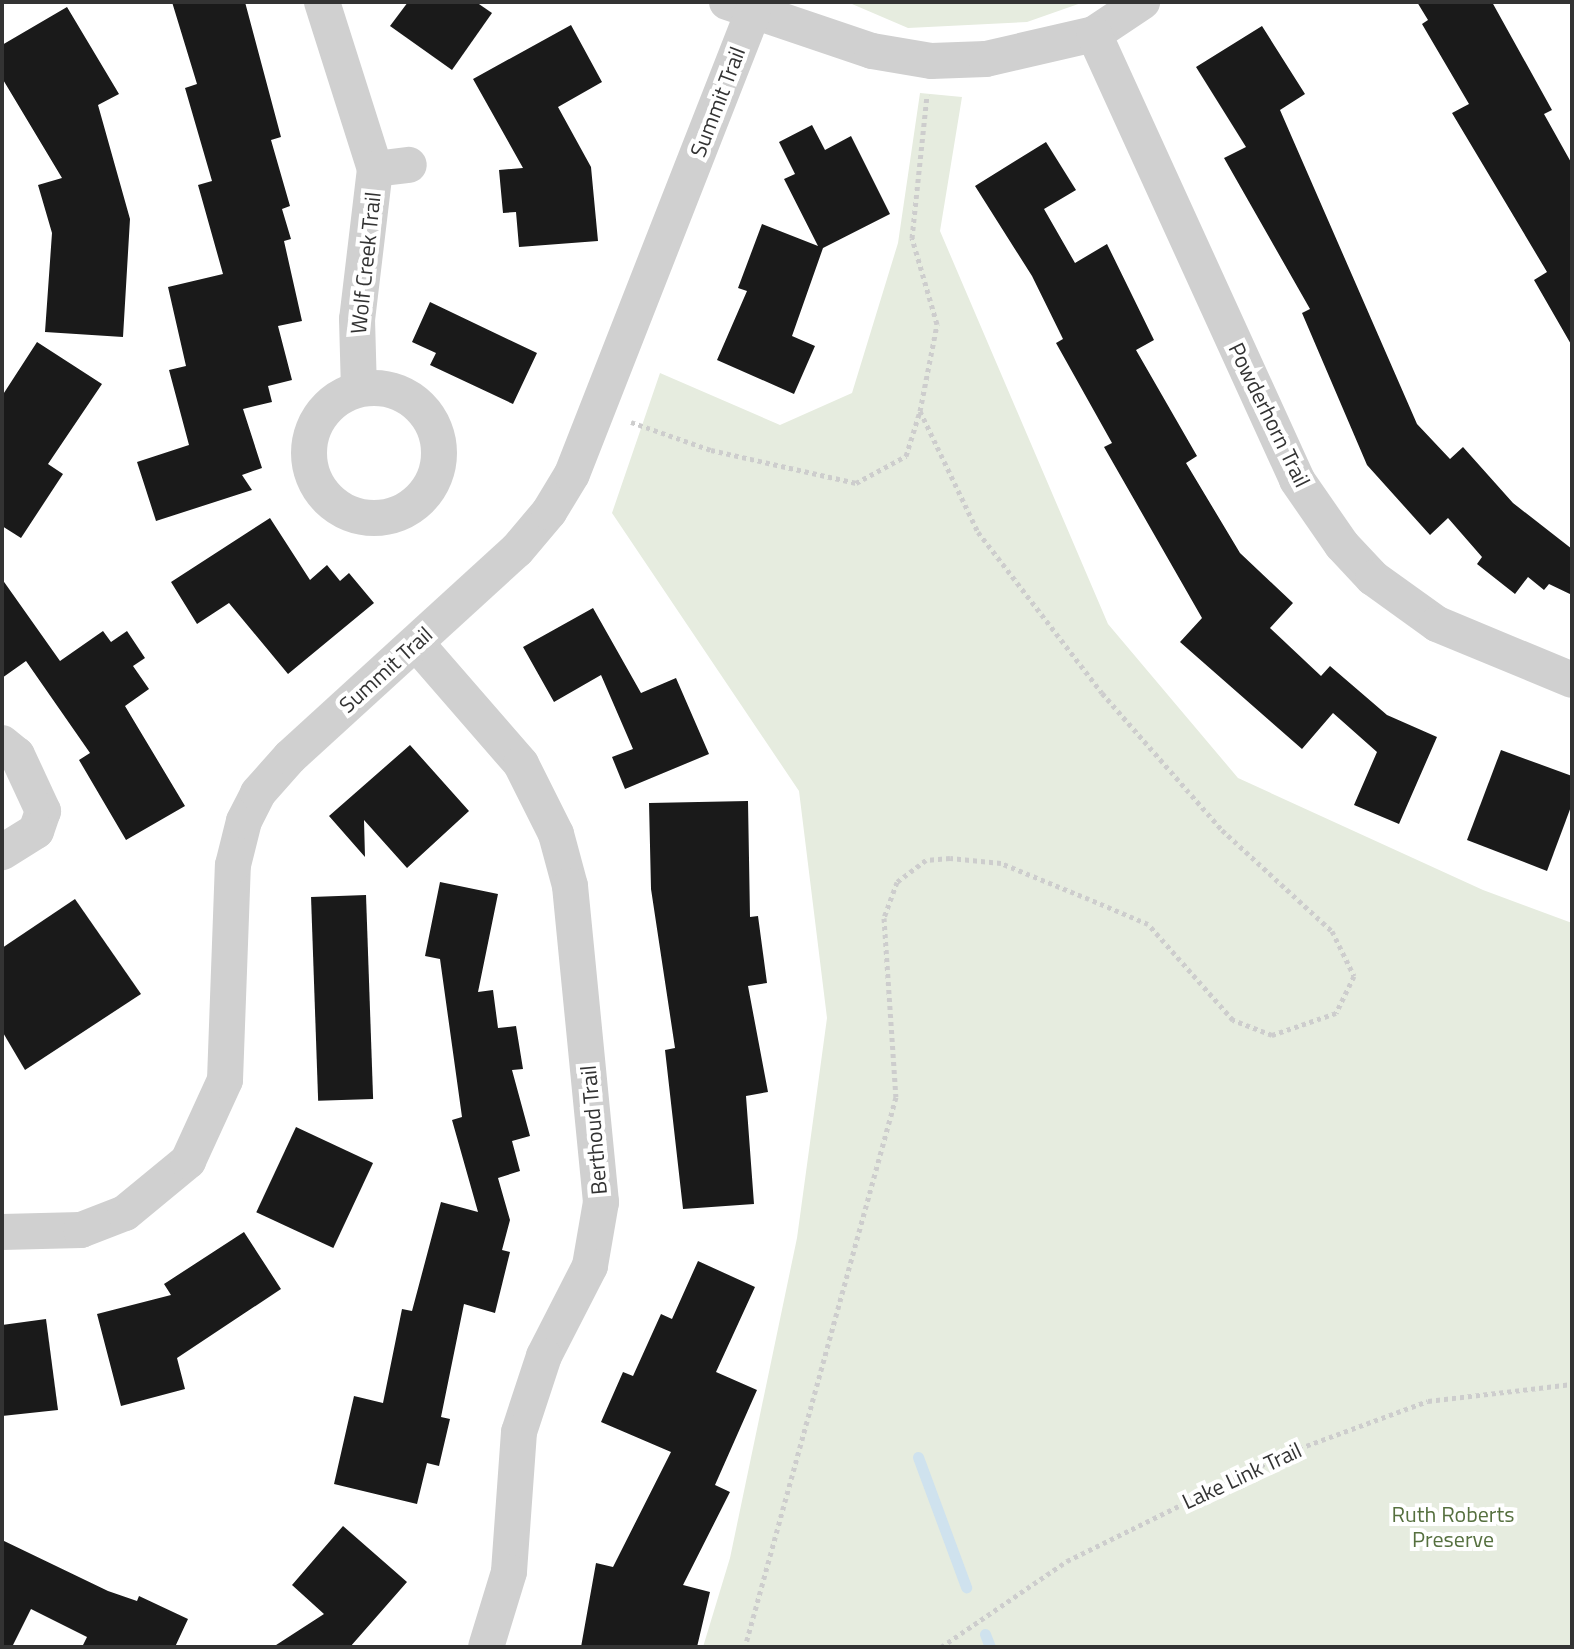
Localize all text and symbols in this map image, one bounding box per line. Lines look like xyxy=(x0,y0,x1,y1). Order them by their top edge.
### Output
street label: Summit Trail xyxy=(685,43,751,161)
street label: Wolf Creek Trail xyxy=(345,191,387,335)
street label: Powderhorn Trail xyxy=(1223,338,1315,492)
street label: Summit Trail xyxy=(334,621,438,719)
street label: Berthoud Trail xyxy=(575,1064,613,1196)
street label: Lake Link Trail xyxy=(1178,1437,1306,1515)
park label: Ruth Roberts Preserve xyxy=(1392,1501,1514,1552)

